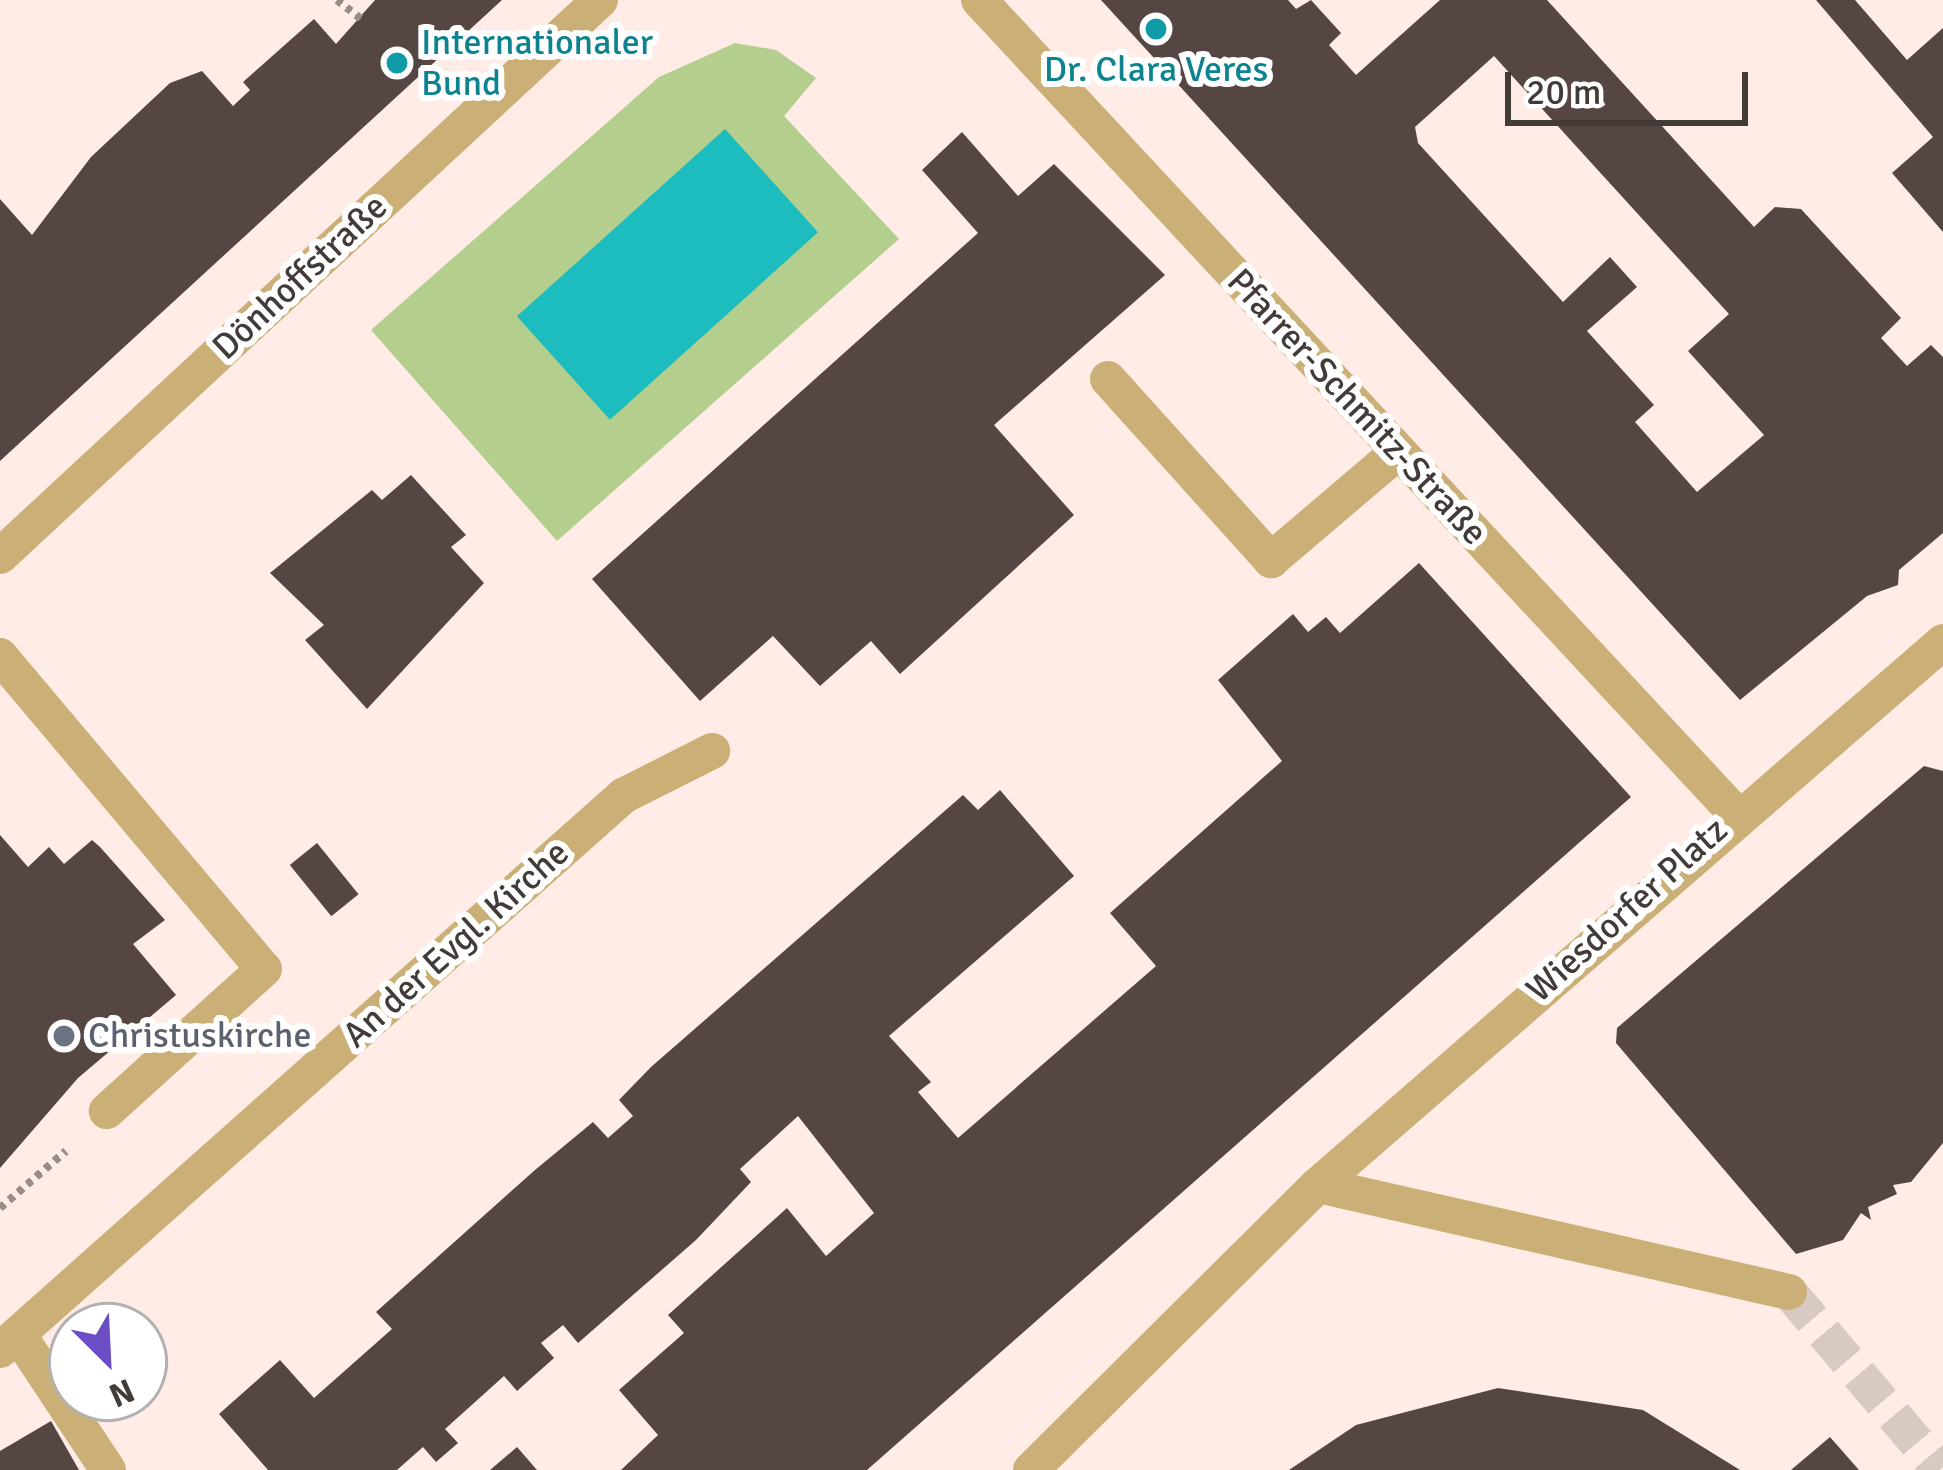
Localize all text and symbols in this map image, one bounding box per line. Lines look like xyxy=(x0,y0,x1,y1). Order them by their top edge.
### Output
marker: Dr. Clara Veres xyxy=(1143,16,1169,42)
place label: Internationaler Bund xyxy=(421,20,653,105)
place label: Dr. Clara Veres xyxy=(1044,48,1268,92)
scale bar xyxy=(1511,48,1754,122)
marker: Internationaler Bund xyxy=(384,50,410,76)
text: 20 m xyxy=(1526,70,1602,115)
street label: Dönhoffstraße xyxy=(204,185,396,369)
street label: Pfarrer-Schmitz-Straße xyxy=(1218,260,1496,554)
street label: Wiesdorfer Platz xyxy=(1518,809,1736,1011)
street label: An der Evgl. Kirche xyxy=(334,831,578,1057)
place label: Christuskirche xyxy=(88,1014,311,1058)
marker: Christuskirche xyxy=(51,1023,77,1049)
north arrow xyxy=(48,1302,168,1422)
text: N xyxy=(103,1369,140,1416)

